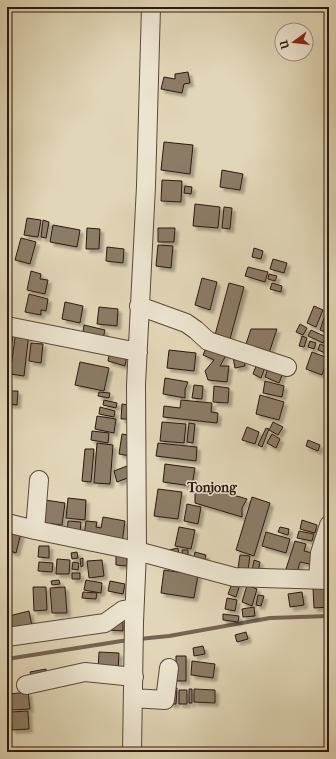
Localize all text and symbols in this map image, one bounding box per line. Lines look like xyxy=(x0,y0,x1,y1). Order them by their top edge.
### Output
north arrow xyxy=(274,22,314,62)
text: U xyxy=(277,38,292,51)
district label: Tonjong xyxy=(186,479,237,496)

